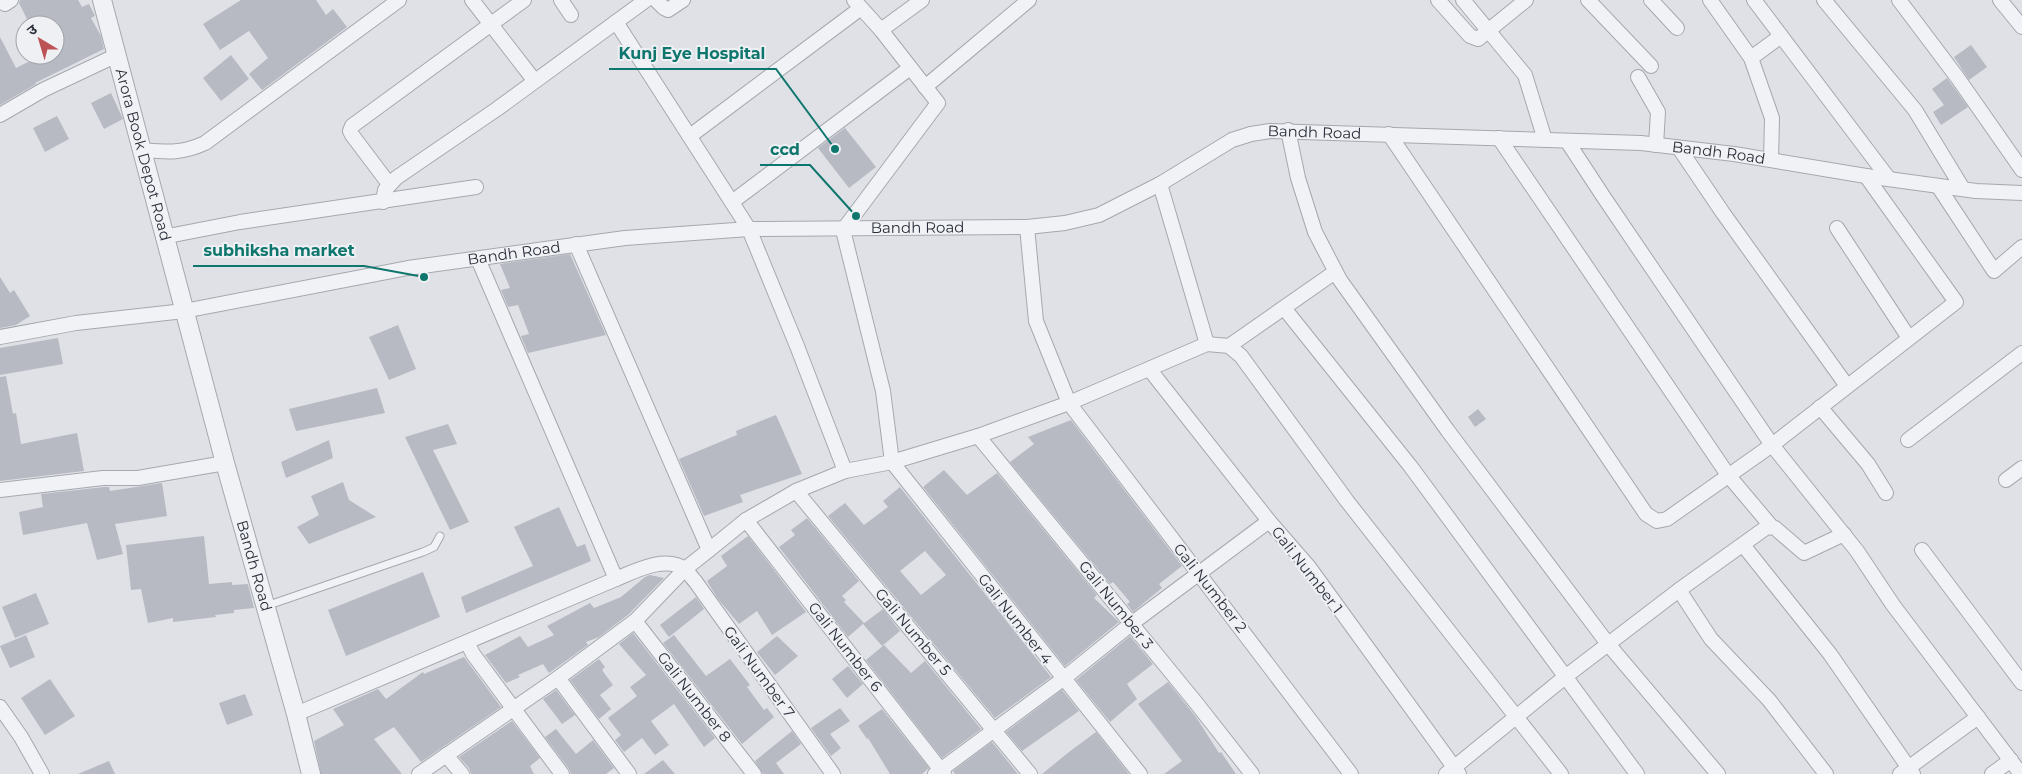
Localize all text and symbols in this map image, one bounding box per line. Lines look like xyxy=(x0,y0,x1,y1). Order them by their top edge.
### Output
north arrow xyxy=(15,15,65,65)
text: उ xyxy=(23,20,41,39)
callout: Kunj Eye Hospital xyxy=(609,38,776,69)
text: Kunj Eye Hospital xyxy=(619,44,765,63)
street label: Arora Book Depot Road xyxy=(112,66,176,243)
street label: Bandh Road xyxy=(1267,121,1362,143)
callout: ccd xyxy=(760,134,810,165)
street label: Bandh Road xyxy=(1671,137,1767,168)
text: ccd xyxy=(770,140,800,159)
street label: Bandh Road xyxy=(871,217,965,237)
callout: subhiksha market xyxy=(193,235,364,266)
street label: Bandh Road xyxy=(466,237,562,269)
text: subhiksha market xyxy=(203,241,355,260)
street label: Bandh Road xyxy=(233,518,276,613)
street label: Gali Number 1 xyxy=(1268,522,1347,617)
street label: Gali Number 2 xyxy=(1170,539,1251,636)
street label: Gali Number 3 xyxy=(1075,557,1158,653)
street label: Gali Number 4 xyxy=(974,570,1057,668)
street label: Gali Number 5 xyxy=(871,584,955,679)
street label: Gali Number 6 xyxy=(804,598,886,695)
street label: Gali Number 7 xyxy=(720,622,799,721)
street label: Gali Number 8 xyxy=(653,648,736,746)

